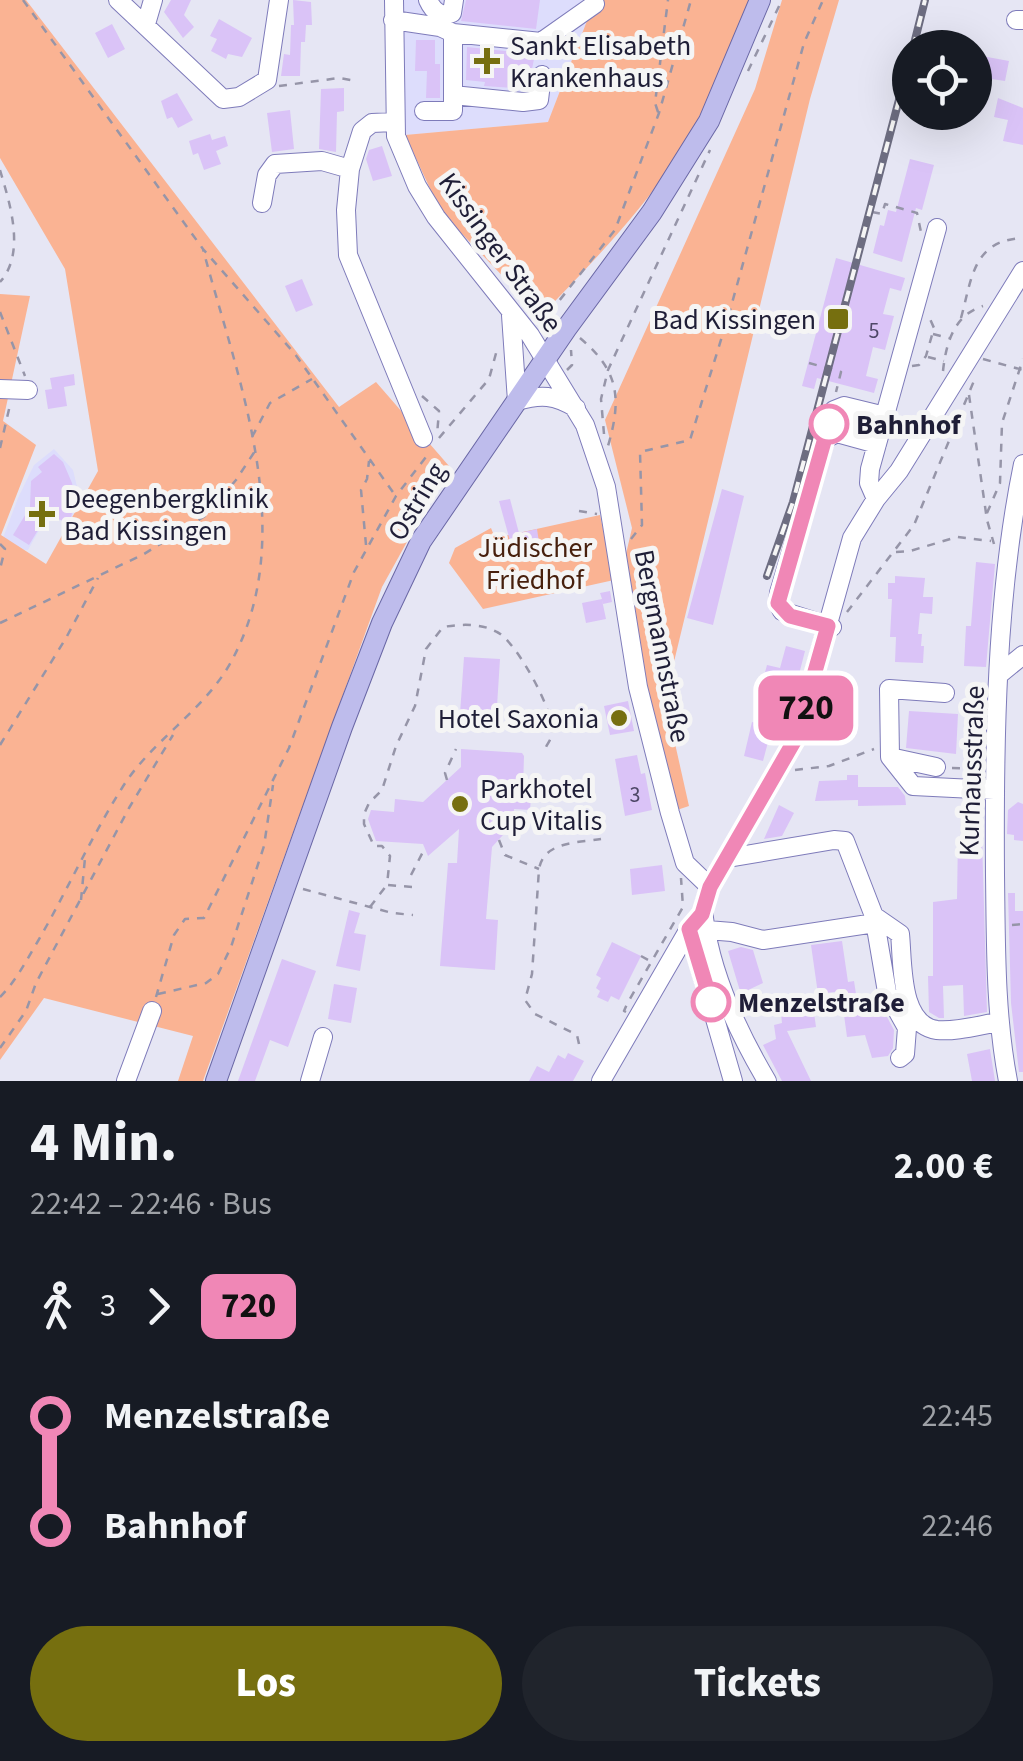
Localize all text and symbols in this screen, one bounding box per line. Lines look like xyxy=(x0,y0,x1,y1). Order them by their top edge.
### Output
place label: Sankt Elisabeth Krankenhaus xyxy=(510,26,691,98)
map controls xyxy=(892,30,992,130)
button: locate xyxy=(892,30,992,130)
marker: Sankt Elisabeth Krankenhaus xyxy=(474,48,500,74)
street label: Kissinger Straße xyxy=(429,165,572,341)
place label: Bad Kissingen xyxy=(653,300,816,340)
marker: Bad Kissingen xyxy=(825,306,851,332)
house number: 5 xyxy=(869,315,879,347)
marker: Bahnhof xyxy=(810,405,848,443)
place label: Bahnhof xyxy=(856,405,962,445)
street label: Ostring xyxy=(378,455,456,548)
place label: Deegenbergklinik Bad Kissingen xyxy=(64,479,269,551)
marker: Deegenbergklinik Bad Kissingen xyxy=(29,501,55,527)
park label: Jüdischer Friedhof xyxy=(478,528,592,600)
street label: Bergmannstraße xyxy=(624,546,700,746)
line badge: 720 xyxy=(748,676,864,740)
text: 720 xyxy=(778,683,834,733)
street label: Kurhausstraße xyxy=(949,685,995,857)
place label: Hotel Saxonia xyxy=(438,699,599,739)
marker: Hotel Saxonia xyxy=(608,707,630,729)
place label: Parkhotel Cup Vitalis xyxy=(480,769,602,841)
house number: 3 xyxy=(630,779,640,811)
marker: Parkhotel Cup Vitalis xyxy=(449,793,471,815)
marker: Menzelstraße xyxy=(692,983,730,1021)
place label: Menzelstraße xyxy=(738,983,905,1023)
text: 4 Min. xyxy=(30,1104,177,1182)
text: 2.00 € xyxy=(894,1139,993,1193)
text: 22:42 – 22:46 · Bus xyxy=(30,1181,272,1227)
icon: walk xyxy=(30,1279,85,1334)
icon: forward xyxy=(131,1279,186,1334)
text: 720 xyxy=(221,1281,276,1331)
text: 3 xyxy=(100,1283,116,1329)
text: Menzelstraße xyxy=(104,1389,330,1443)
text: 22:45 xyxy=(921,1393,993,1439)
text: Bahnhof xyxy=(104,1499,246,1553)
text: 22:46 xyxy=(921,1503,993,1549)
button: Los xyxy=(30,1626,502,1741)
button: Tickets xyxy=(522,1626,993,1741)

